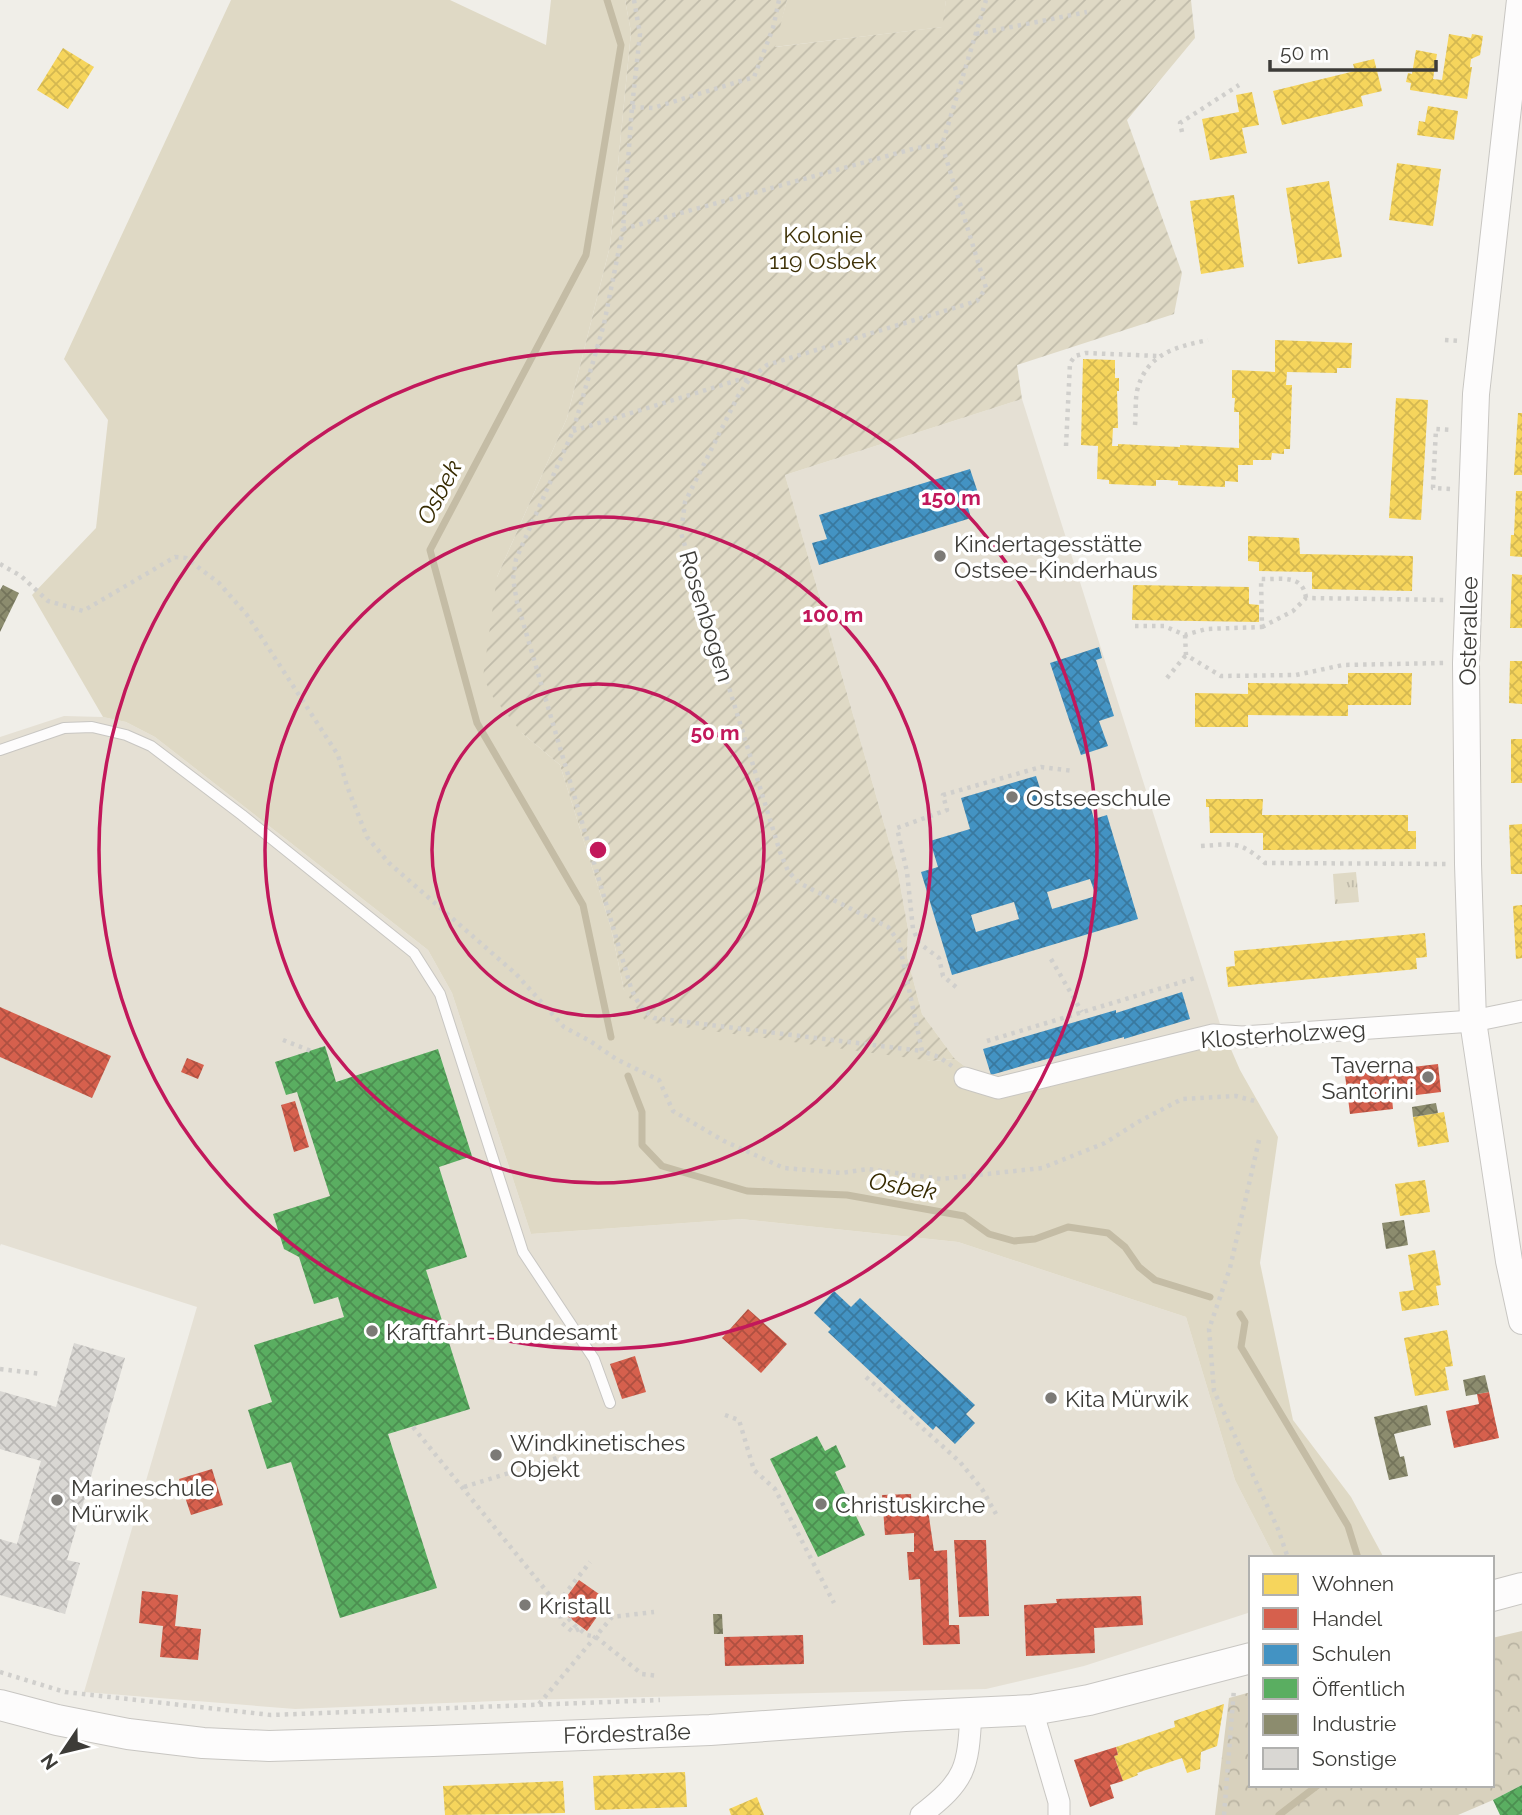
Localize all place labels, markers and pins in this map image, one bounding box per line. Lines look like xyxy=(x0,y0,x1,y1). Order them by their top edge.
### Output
place label: Kindertagesstätte Ostsee-Kinderhaus xyxy=(954,530,1158,583)
marker: Kindertagesstätte Ostsee-Kinderhaus xyxy=(932,548,948,564)
place label: Ostseeschule xyxy=(1026,784,1171,811)
marker: Ostseeschule xyxy=(1004,789,1020,805)
centre of rings xyxy=(586,838,610,862)
place label: Taverna Santorini xyxy=(1322,1051,1414,1104)
marker: Taverna Santorini xyxy=(1420,1069,1436,1085)
place label: Kraftfahrt-Bundesamt xyxy=(386,1318,618,1345)
marker: Kraftfahrt-Bundesamt xyxy=(364,1323,380,1339)
place label: Kita Mürwik xyxy=(1065,1385,1189,1412)
marker: Kita Mürwik xyxy=(1043,1390,1059,1406)
place label: Windkinetisches Objekt xyxy=(510,1429,685,1482)
marker: Windkinetisches Objekt xyxy=(488,1447,504,1463)
place label: Marineschule Mürwik xyxy=(71,1474,214,1527)
place label: Christuskirche xyxy=(835,1491,985,1518)
marker: Marineschule Mürwik xyxy=(49,1492,65,1508)
marker: Christuskirche xyxy=(813,1496,829,1512)
place label: Kristall xyxy=(539,1592,611,1619)
marker: Kristall xyxy=(517,1597,533,1613)

